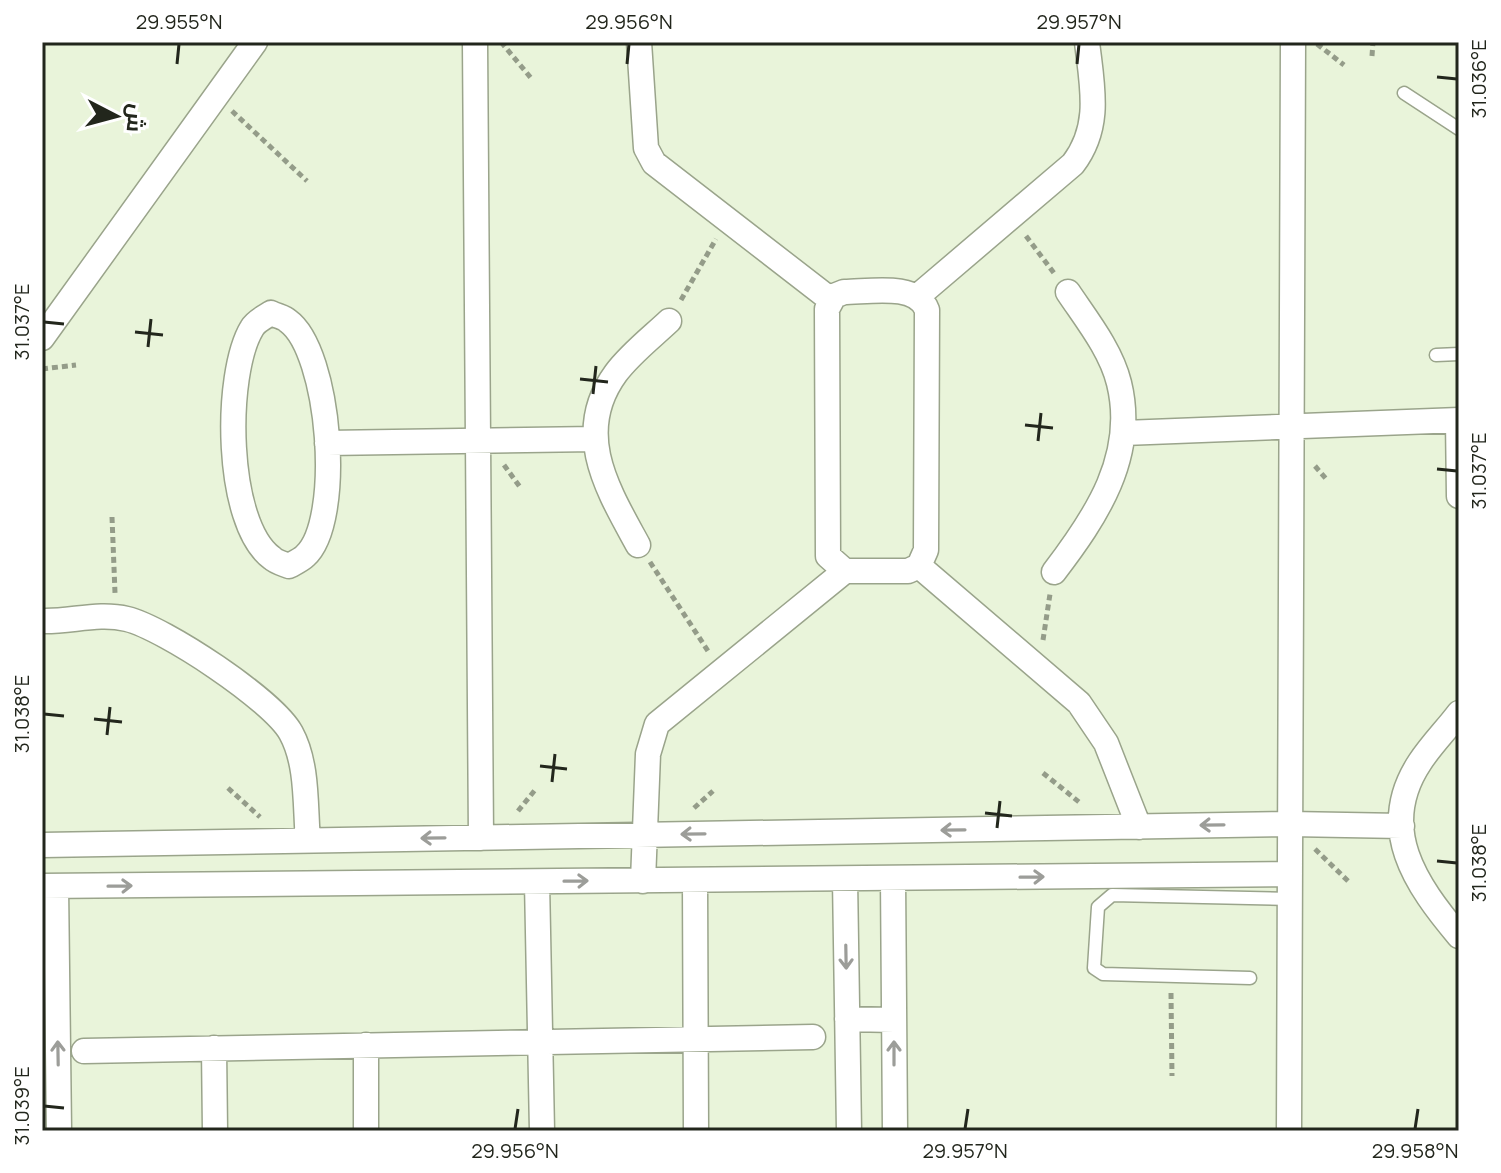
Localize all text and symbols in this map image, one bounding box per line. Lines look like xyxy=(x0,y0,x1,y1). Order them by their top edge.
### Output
text: 29.955°N xyxy=(136,8,222,35)
text: 29.956°N xyxy=(585,8,673,35)
text: 29.957°N xyxy=(1036,8,1122,35)
text: 31.036°E xyxy=(1465,39,1492,119)
north arrow xyxy=(76,76,156,156)
text: ش xyxy=(119,102,152,134)
text: 31.037°E xyxy=(8,284,35,360)
text: 31.037°E xyxy=(1465,433,1492,509)
text: 31.038°E xyxy=(8,675,35,753)
one-way arrow xyxy=(1199,818,1226,833)
one-way arrow xyxy=(940,822,967,837)
text: 31.038°E xyxy=(1465,824,1492,902)
one-way arrow xyxy=(680,826,707,842)
one-way arrow xyxy=(420,831,447,846)
one-way arrow xyxy=(1018,869,1045,885)
one-way arrow xyxy=(562,873,589,889)
one-way arrow xyxy=(106,878,133,893)
one-way arrow xyxy=(839,943,854,970)
one-way arrow xyxy=(50,1040,66,1067)
one-way arrow xyxy=(887,1040,902,1067)
text: 31.039°E xyxy=(8,1066,35,1146)
text: 29.956°N xyxy=(471,1137,559,1164)
text: 29.957°N xyxy=(922,1137,1008,1164)
text: 29.958°N xyxy=(1372,1137,1458,1164)

